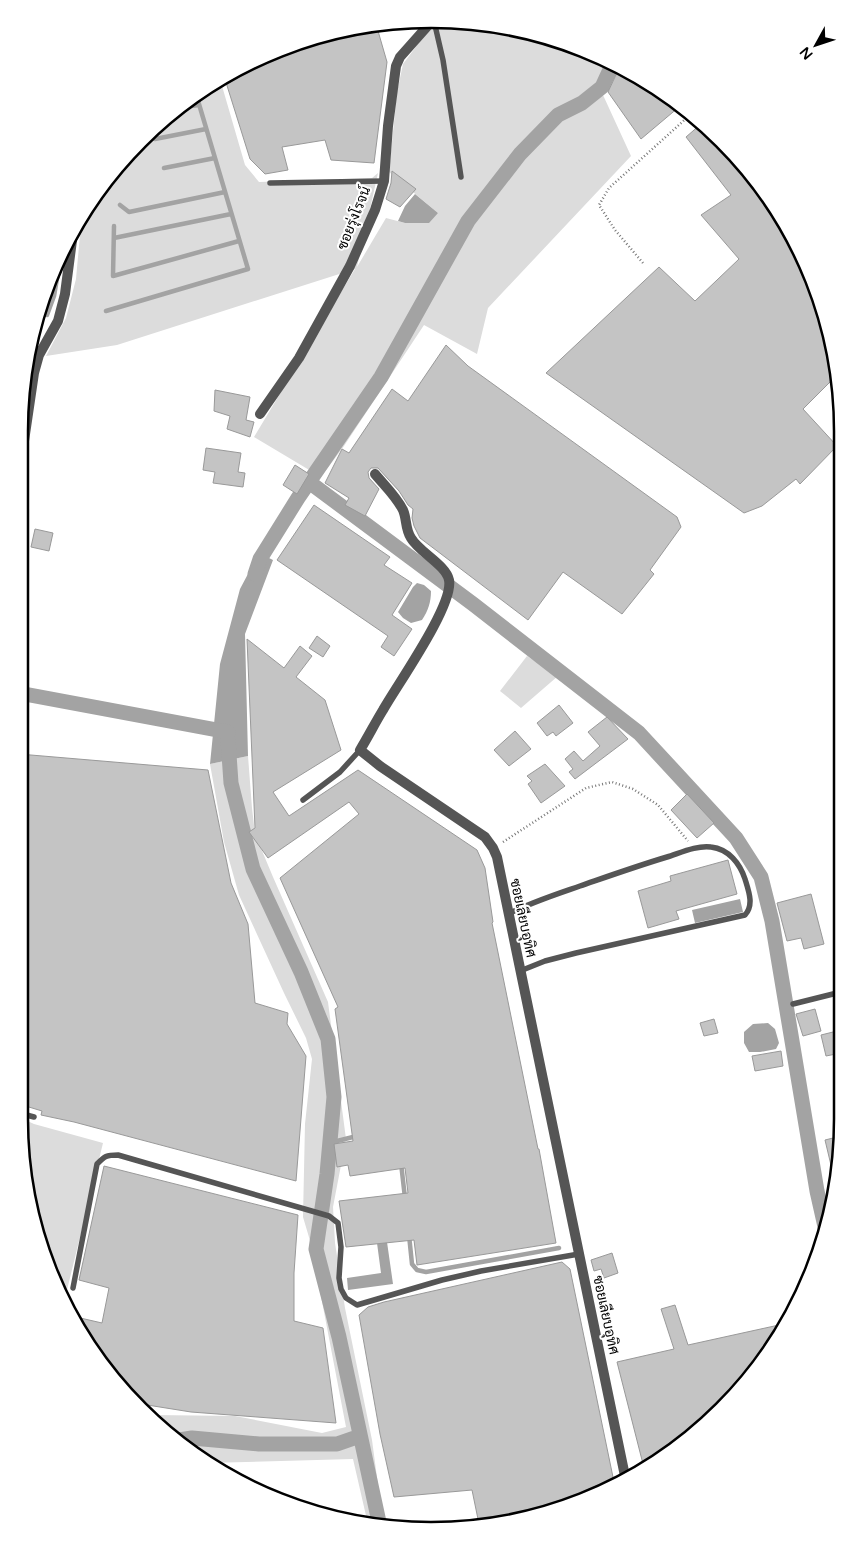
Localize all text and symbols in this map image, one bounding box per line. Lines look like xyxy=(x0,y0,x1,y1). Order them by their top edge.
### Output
north arrow xyxy=(791,20,841,70)
text: N xyxy=(796,43,817,63)
street label: ซอยรุ่งโรจน์ xyxy=(333,183,375,253)
street label: ซอยเลียบอุทิศ xyxy=(505,877,541,959)
street label: ซอยเลียบอุทิศ xyxy=(588,1274,624,1356)

